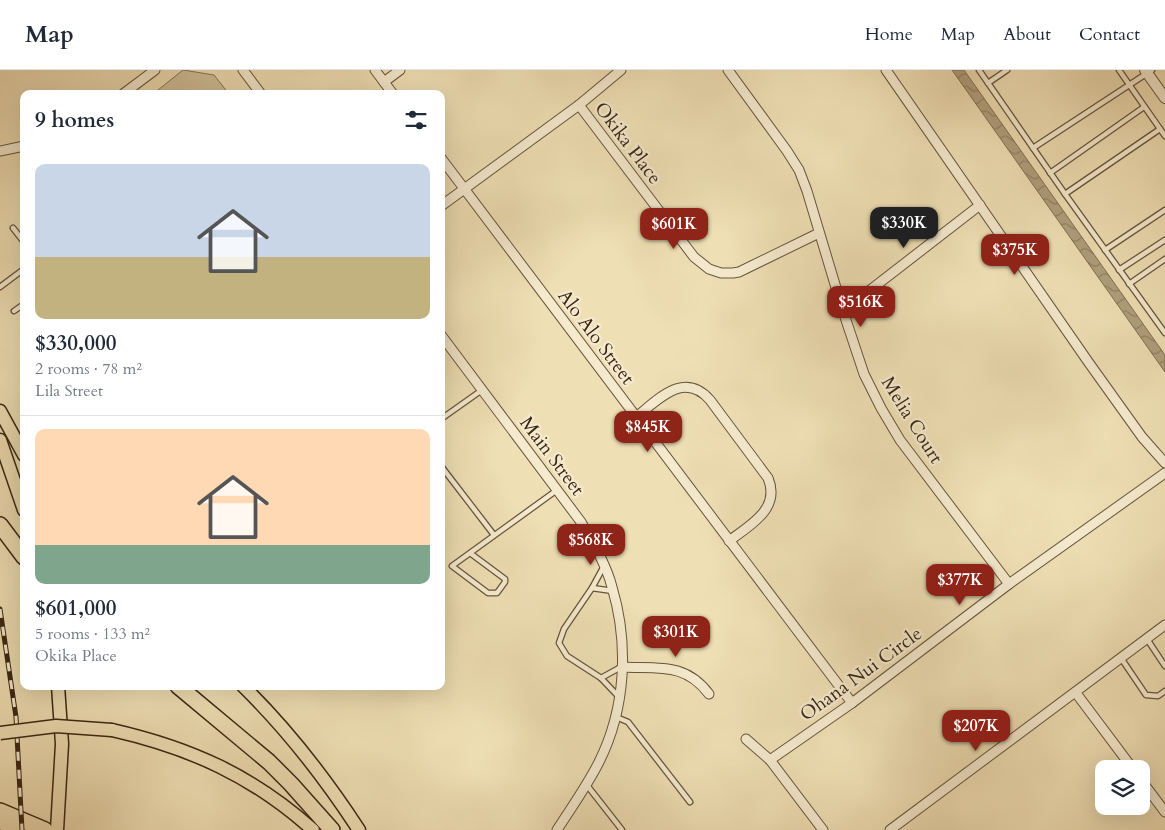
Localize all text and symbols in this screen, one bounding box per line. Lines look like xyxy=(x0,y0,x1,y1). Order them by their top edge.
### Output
text: Map xyxy=(25,18,74,51)
text: Home xyxy=(865,22,913,47)
text: Map xyxy=(941,22,975,47)
text: About xyxy=(1003,22,1051,47)
text: Contact xyxy=(1079,22,1140,47)
street label: Okika Place xyxy=(588,96,668,190)
text: 9 homes xyxy=(35,106,114,135)
icon: filters xyxy=(402,106,430,134)
icon: home xyxy=(188,196,278,286)
pin: $330K xyxy=(869,206,939,249)
pin: $601K xyxy=(639,208,709,250)
text: $330K xyxy=(881,212,927,234)
text: $601K xyxy=(651,213,697,235)
pin: $375K xyxy=(980,234,1050,276)
text: $375K xyxy=(992,239,1038,261)
street label: Alo Alo Street xyxy=(552,284,640,390)
pin: $516K xyxy=(826,286,896,328)
text: $516K xyxy=(838,291,884,313)
text: $330,000 xyxy=(35,329,116,358)
text: 2 rooms · 78 m² xyxy=(35,358,142,380)
street label: Melia Court xyxy=(875,371,949,469)
text: Lila Street xyxy=(35,380,103,402)
pin: $845K xyxy=(613,410,683,453)
street label: Main Street xyxy=(514,411,590,501)
text: $845K xyxy=(625,416,671,438)
icon: home xyxy=(188,462,278,552)
pin: $568K xyxy=(556,524,626,566)
text: $568K xyxy=(568,529,614,551)
pin: $377K xyxy=(925,564,995,606)
text: $377K xyxy=(937,569,983,591)
text: $601,000 xyxy=(35,594,116,623)
pin: $301K xyxy=(641,616,711,658)
text: $301K xyxy=(653,621,699,643)
street label: Ohana Nui Circle xyxy=(795,621,927,727)
text: 5 rooms · 133 m² xyxy=(35,623,150,645)
text: Okika Place xyxy=(35,645,117,667)
pin: $207K xyxy=(941,710,1011,752)
text: $207K xyxy=(953,715,999,737)
map controls xyxy=(1095,760,1150,815)
button: layers xyxy=(1095,760,1150,815)

